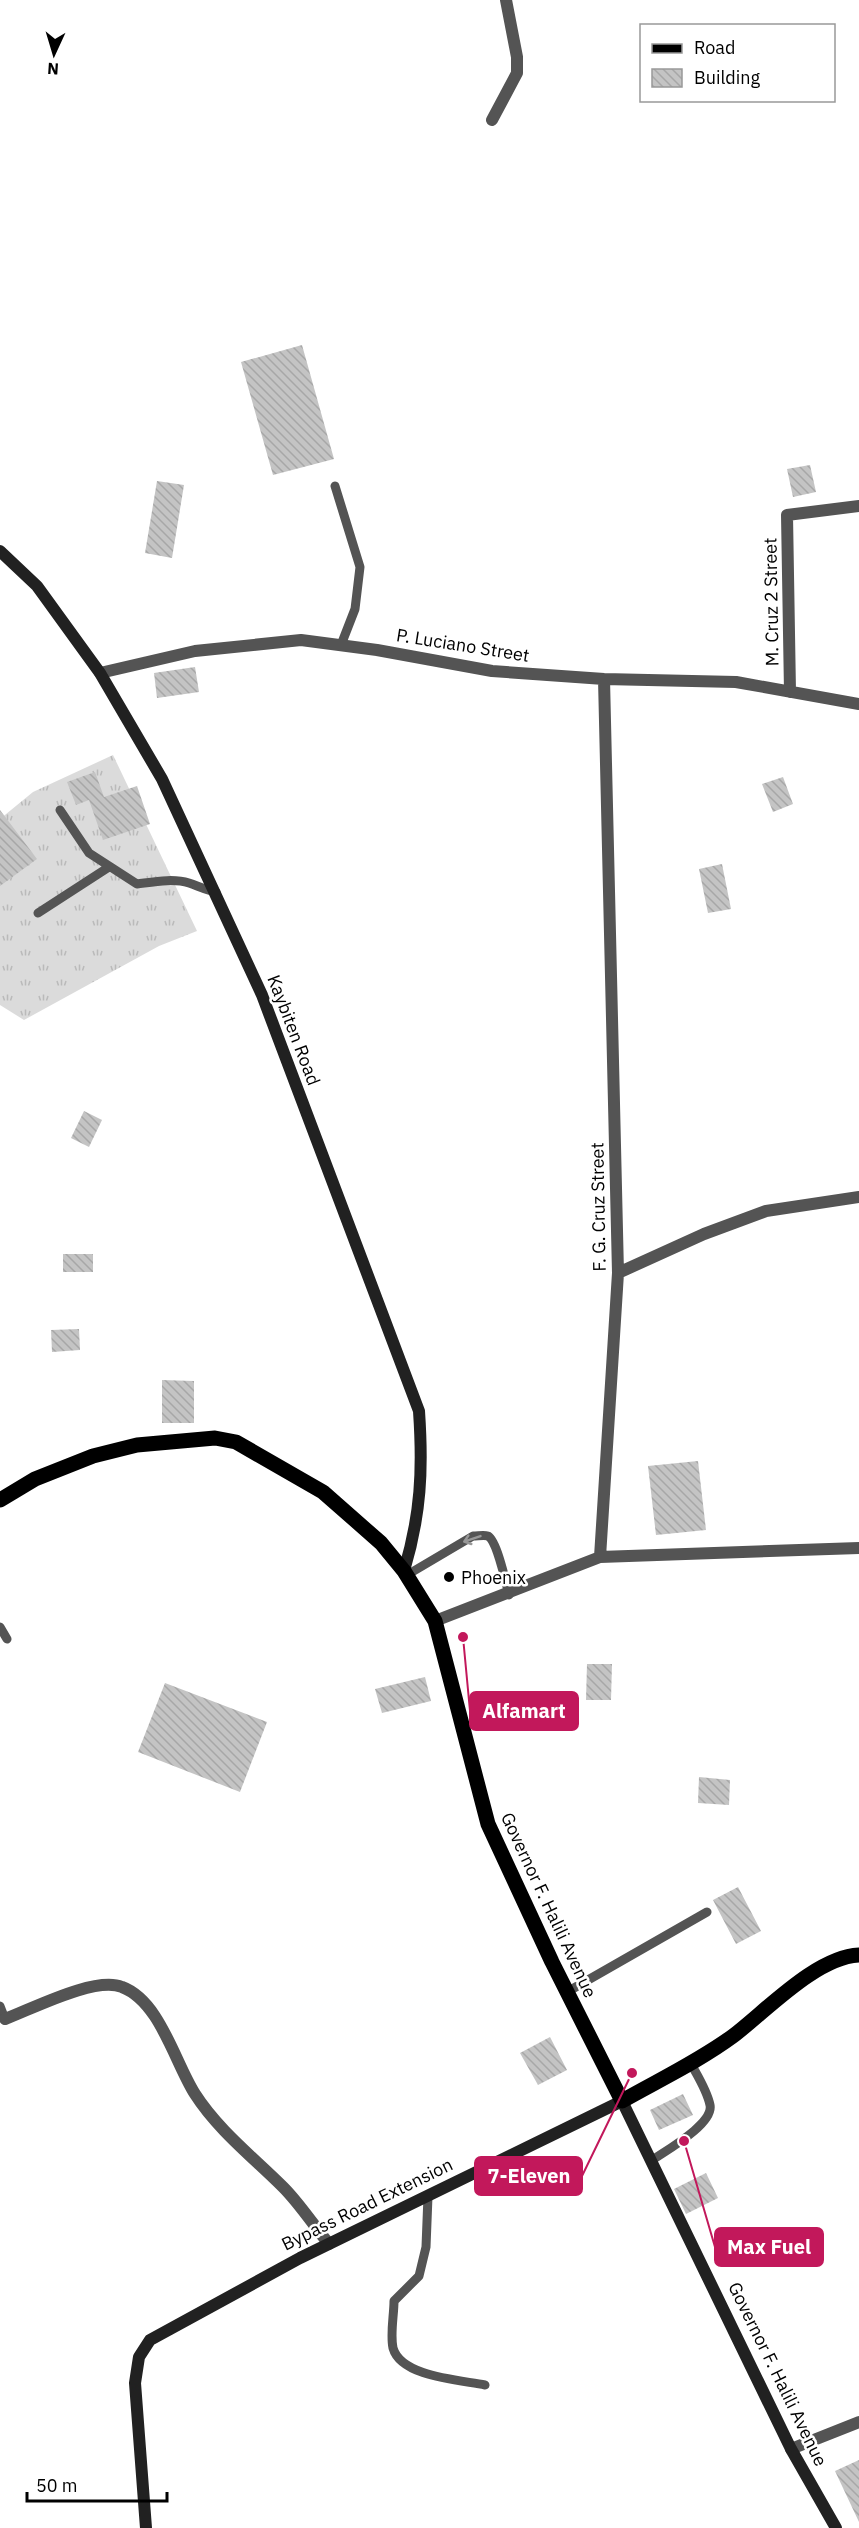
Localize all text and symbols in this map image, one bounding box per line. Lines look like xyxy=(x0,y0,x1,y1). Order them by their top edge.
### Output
north arrow xyxy=(24,24,84,84)
legend xyxy=(640,24,835,102)
text: Road xyxy=(694,36,735,59)
text: N xyxy=(46,59,59,79)
text: Building xyxy=(694,66,761,89)
street label: M. Cruz 2 Street xyxy=(758,537,784,667)
street label: P. Luciano Street xyxy=(395,623,531,667)
street label: Kaybiten Road xyxy=(262,971,326,1089)
street label: F. G. Cruz Street xyxy=(585,1142,611,1272)
one-way arrow xyxy=(463,1534,482,1545)
place label: Phoenix xyxy=(461,1566,526,1589)
marker: Phoenix xyxy=(442,1570,456,1584)
callout: Alfamart xyxy=(470,1692,578,1730)
text: Alfamart xyxy=(482,1697,566,1724)
street label: Governor F. Halili Avenue xyxy=(496,1809,602,2002)
street label: Bypass Road Extension xyxy=(278,2153,456,2255)
callout: 7-Eleven xyxy=(475,2157,582,2195)
text: 7-Eleven xyxy=(487,2162,571,2189)
callout: Max Fuel xyxy=(715,2228,823,2266)
text: Max Fuel xyxy=(727,2233,811,2260)
street label: Governor F. Halili Avenue xyxy=(723,2278,833,2470)
scale bar xyxy=(27,2465,166,2503)
text: 50 m xyxy=(36,2474,78,2497)

